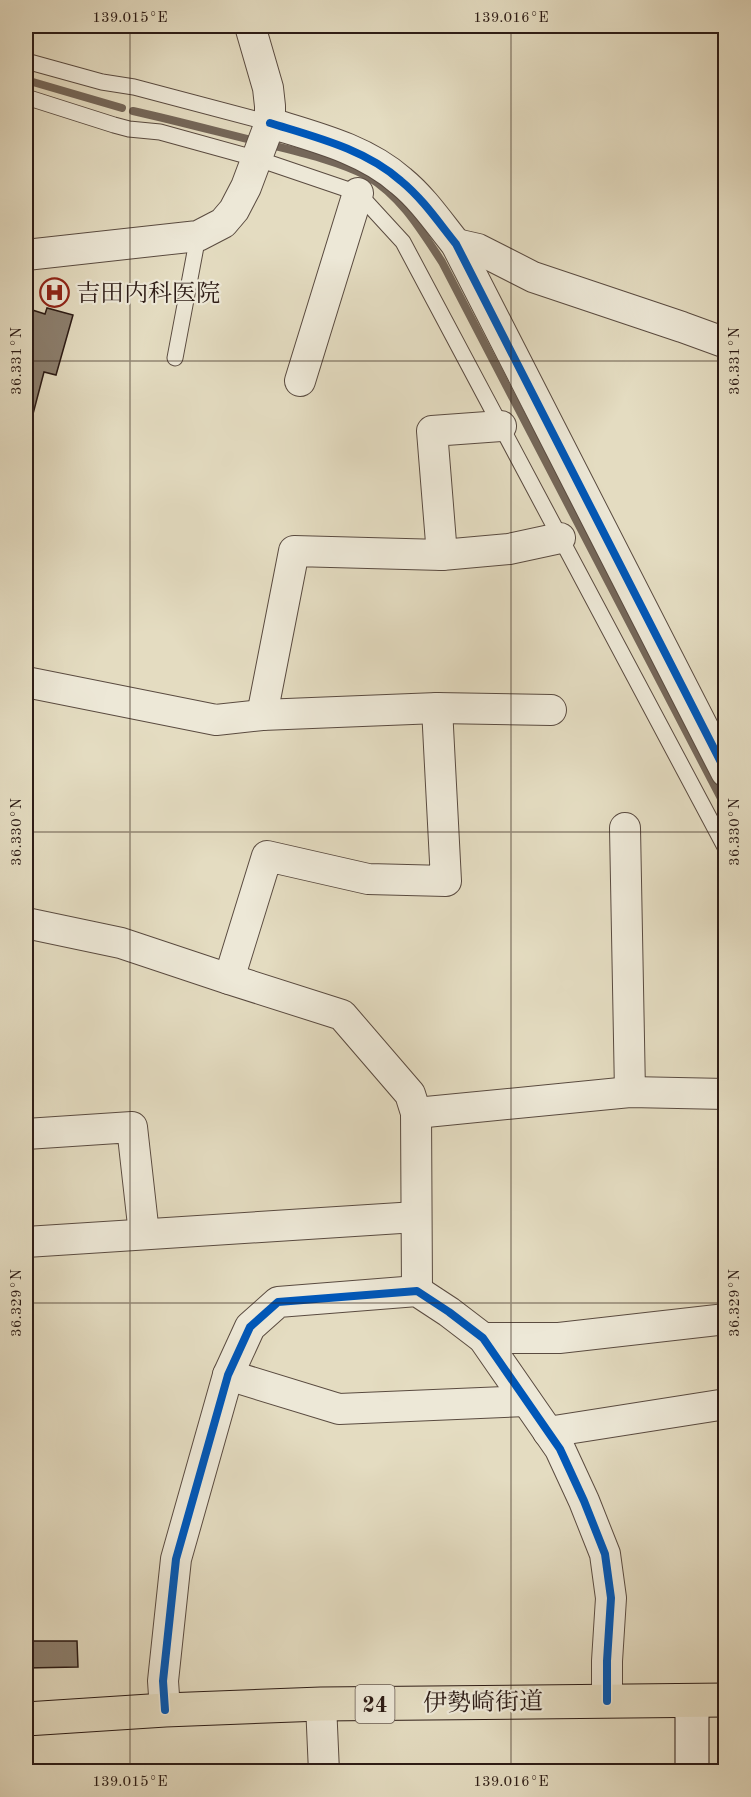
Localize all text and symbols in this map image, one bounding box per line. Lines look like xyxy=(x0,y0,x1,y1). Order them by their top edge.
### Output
text: 139.015°E xyxy=(92,11,168,26)
text: 139.016°E xyxy=(473,11,549,26)
hospital icon: 吉田内科医院 xyxy=(39,277,71,309)
place label: 吉田内科医院 xyxy=(76,280,220,307)
text: 36.331°N xyxy=(10,327,25,395)
text: 36.331°N xyxy=(728,327,743,395)
text: 36.330°N xyxy=(10,798,25,866)
text: 36.330°N xyxy=(728,798,743,866)
text: 36.329°N xyxy=(10,1269,25,1337)
text: 36.329°N xyxy=(728,1269,743,1337)
road number: 24 xyxy=(356,1685,394,1723)
street label: 伊勢崎街道 xyxy=(423,1688,543,1717)
text: 139.015°E xyxy=(92,1775,168,1790)
text: 139.016°E xyxy=(473,1775,549,1790)

